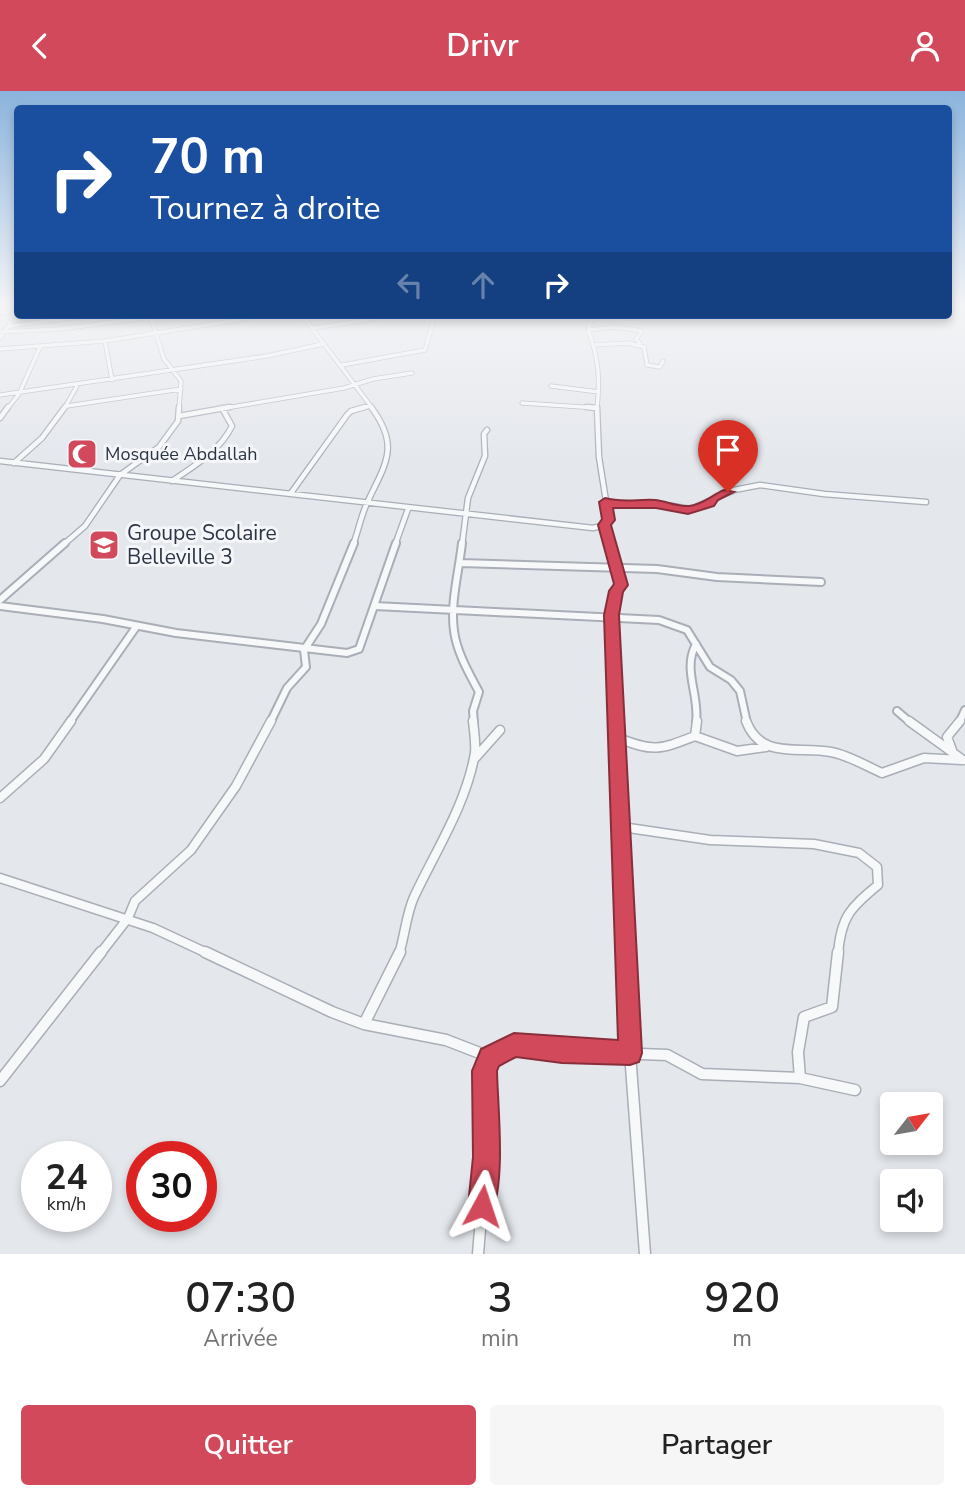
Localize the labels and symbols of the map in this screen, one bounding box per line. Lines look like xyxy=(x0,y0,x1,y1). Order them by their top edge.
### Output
pin xyxy=(698,420,758,492)
mosque icon: Mosquée Abdallah xyxy=(65,437,99,471)
place label: Mosquée Abdallah xyxy=(105,442,258,466)
place label: Groupe Scolaire Belleville 3 xyxy=(127,519,277,571)
school or university icon: Groupe Scolaire Belleville 3 xyxy=(87,528,121,562)
north arrow xyxy=(880,1092,943,1155)
speed limit sign: 30 xyxy=(126,1141,217,1232)
position arrow xyxy=(445,1169,519,1243)

